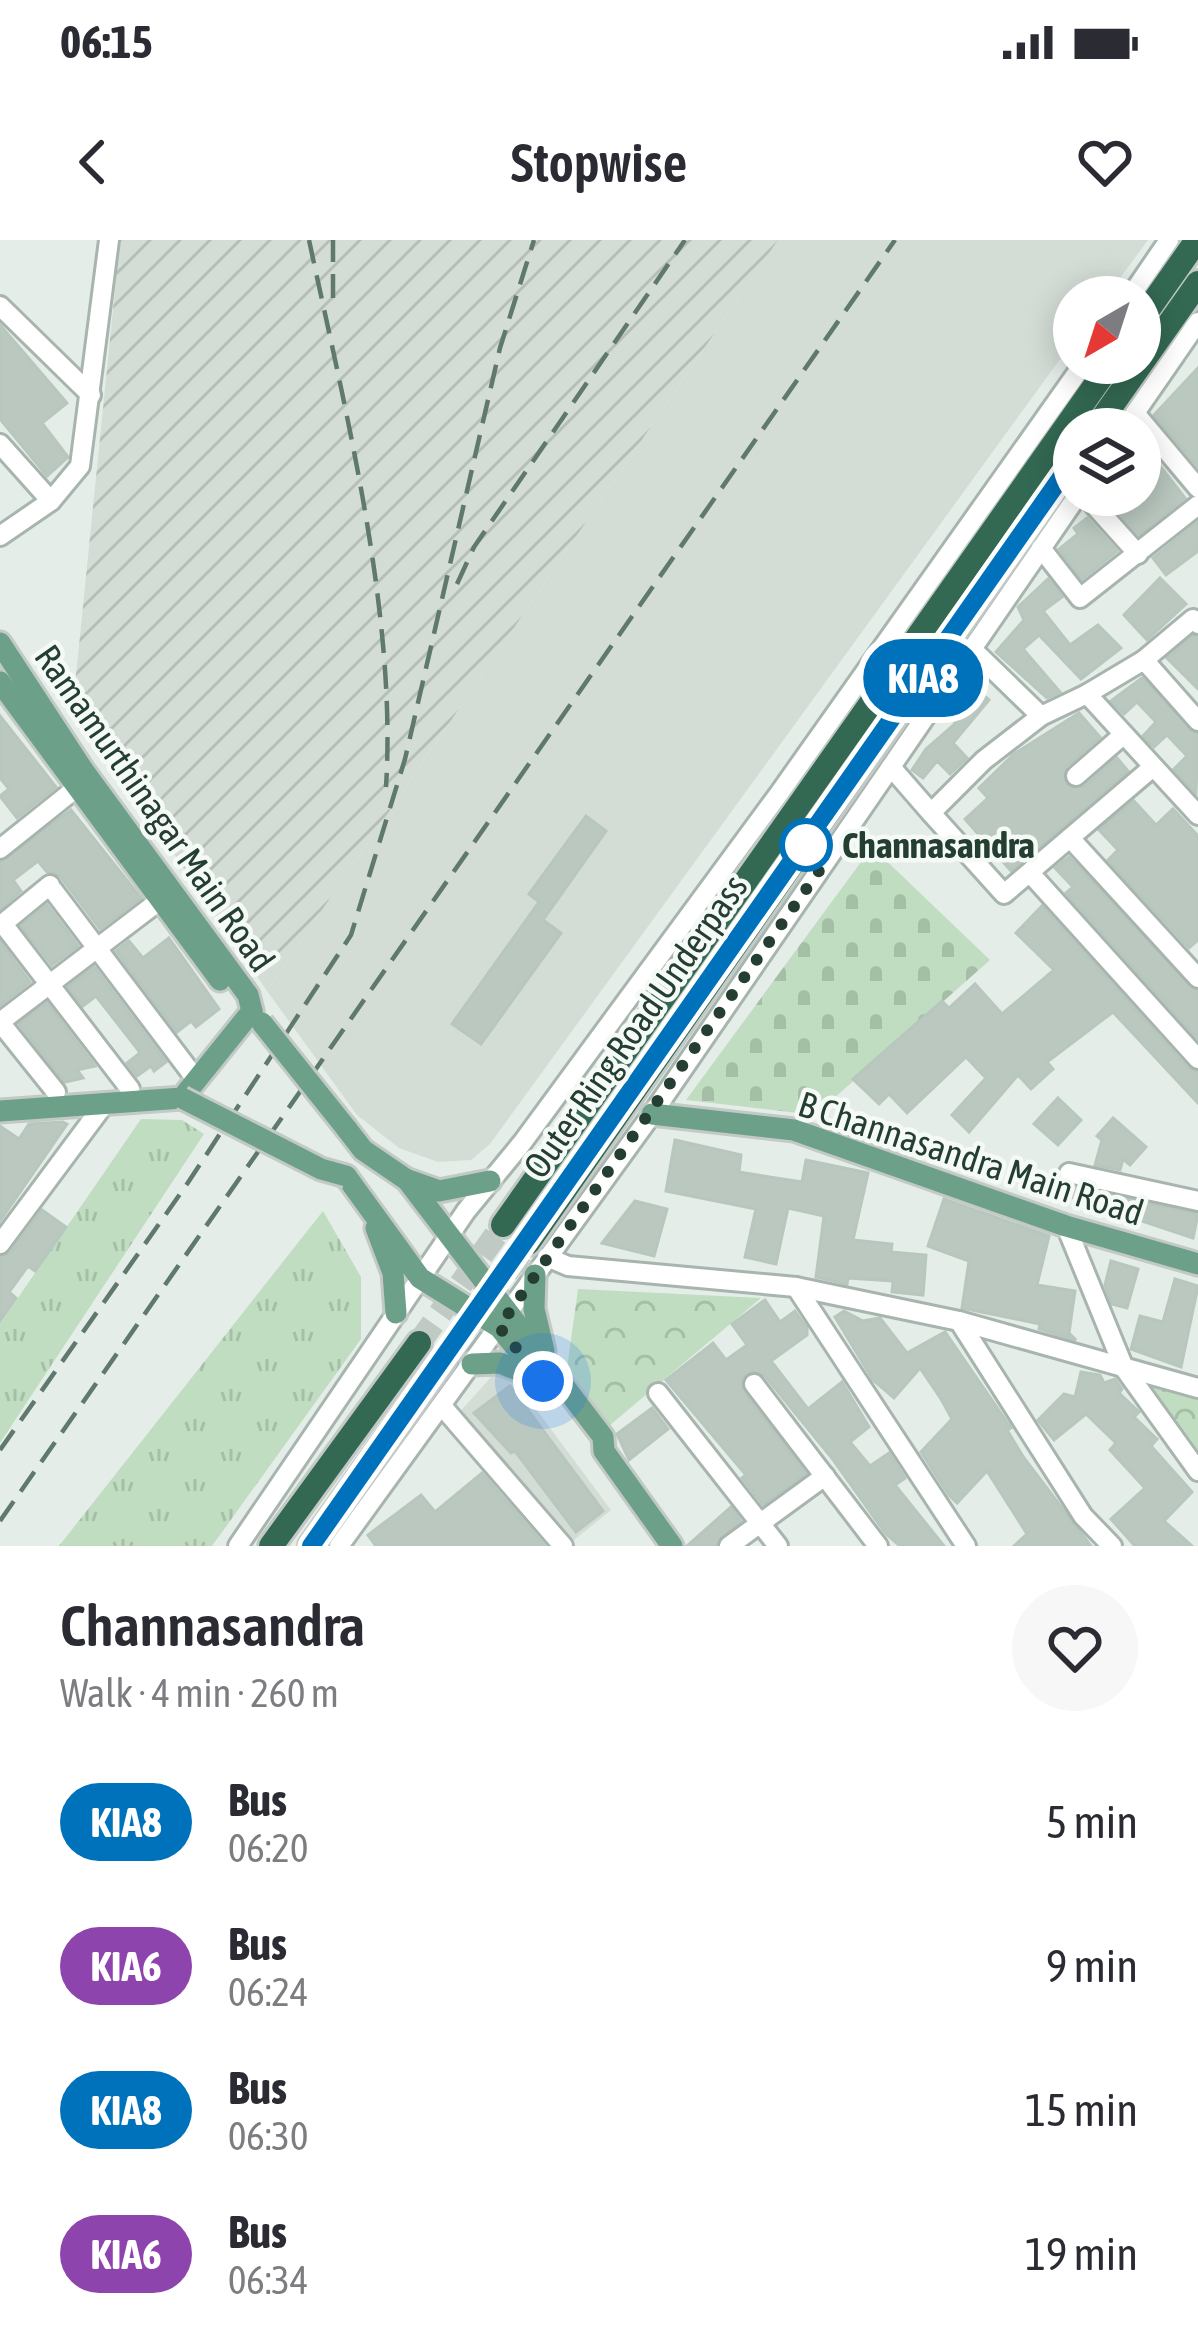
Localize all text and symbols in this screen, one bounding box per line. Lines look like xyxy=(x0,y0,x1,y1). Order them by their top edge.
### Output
text: 06:15 xyxy=(60,16,153,68)
icon: back xyxy=(60,129,126,195)
icon: heart xyxy=(1072,129,1138,195)
text: Stopwise xyxy=(511,132,687,193)
north arrow xyxy=(1053,276,1161,384)
map controls xyxy=(1053,276,1161,516)
button: layers xyxy=(1053,408,1161,516)
street label: Ramamurthinagar Main Road xyxy=(26,637,284,979)
line badge: KIA8 xyxy=(839,639,1007,717)
text: KIA8 xyxy=(887,654,959,702)
marker: Channasandra xyxy=(781,820,831,870)
place label: Channasandra xyxy=(842,824,1035,866)
street label: Outer Ring Road Underpass xyxy=(515,866,755,1186)
street label: B Channasandra Main Road xyxy=(793,1082,1149,1234)
your location xyxy=(513,1351,573,1411)
button: heart xyxy=(1012,1585,1138,1711)
text: Channasandra xyxy=(60,1593,365,1658)
text: Walk · 4 min · 260 m xyxy=(60,1671,339,1715)
text: Bus xyxy=(228,1774,287,1826)
text: 5 min xyxy=(1046,1796,1138,1848)
text: KIA8 xyxy=(90,1798,162,1846)
text: 06:20 xyxy=(228,1826,308,1870)
text: Bus xyxy=(228,1918,287,1970)
text: 9 min xyxy=(1046,1940,1138,1992)
text: KIA6 xyxy=(90,1942,162,1990)
text: 06:24 xyxy=(228,1970,308,2014)
text: Bus xyxy=(228,2062,287,2114)
text: 15 min xyxy=(1025,2084,1138,2136)
text: KIA8 xyxy=(90,2086,162,2134)
text: 06:30 xyxy=(228,2114,308,2158)
text: Bus xyxy=(228,2206,287,2258)
text: 19 min xyxy=(1025,2228,1138,2280)
text: KIA6 xyxy=(90,2230,162,2278)
text: 06:34 xyxy=(228,2258,308,2302)

